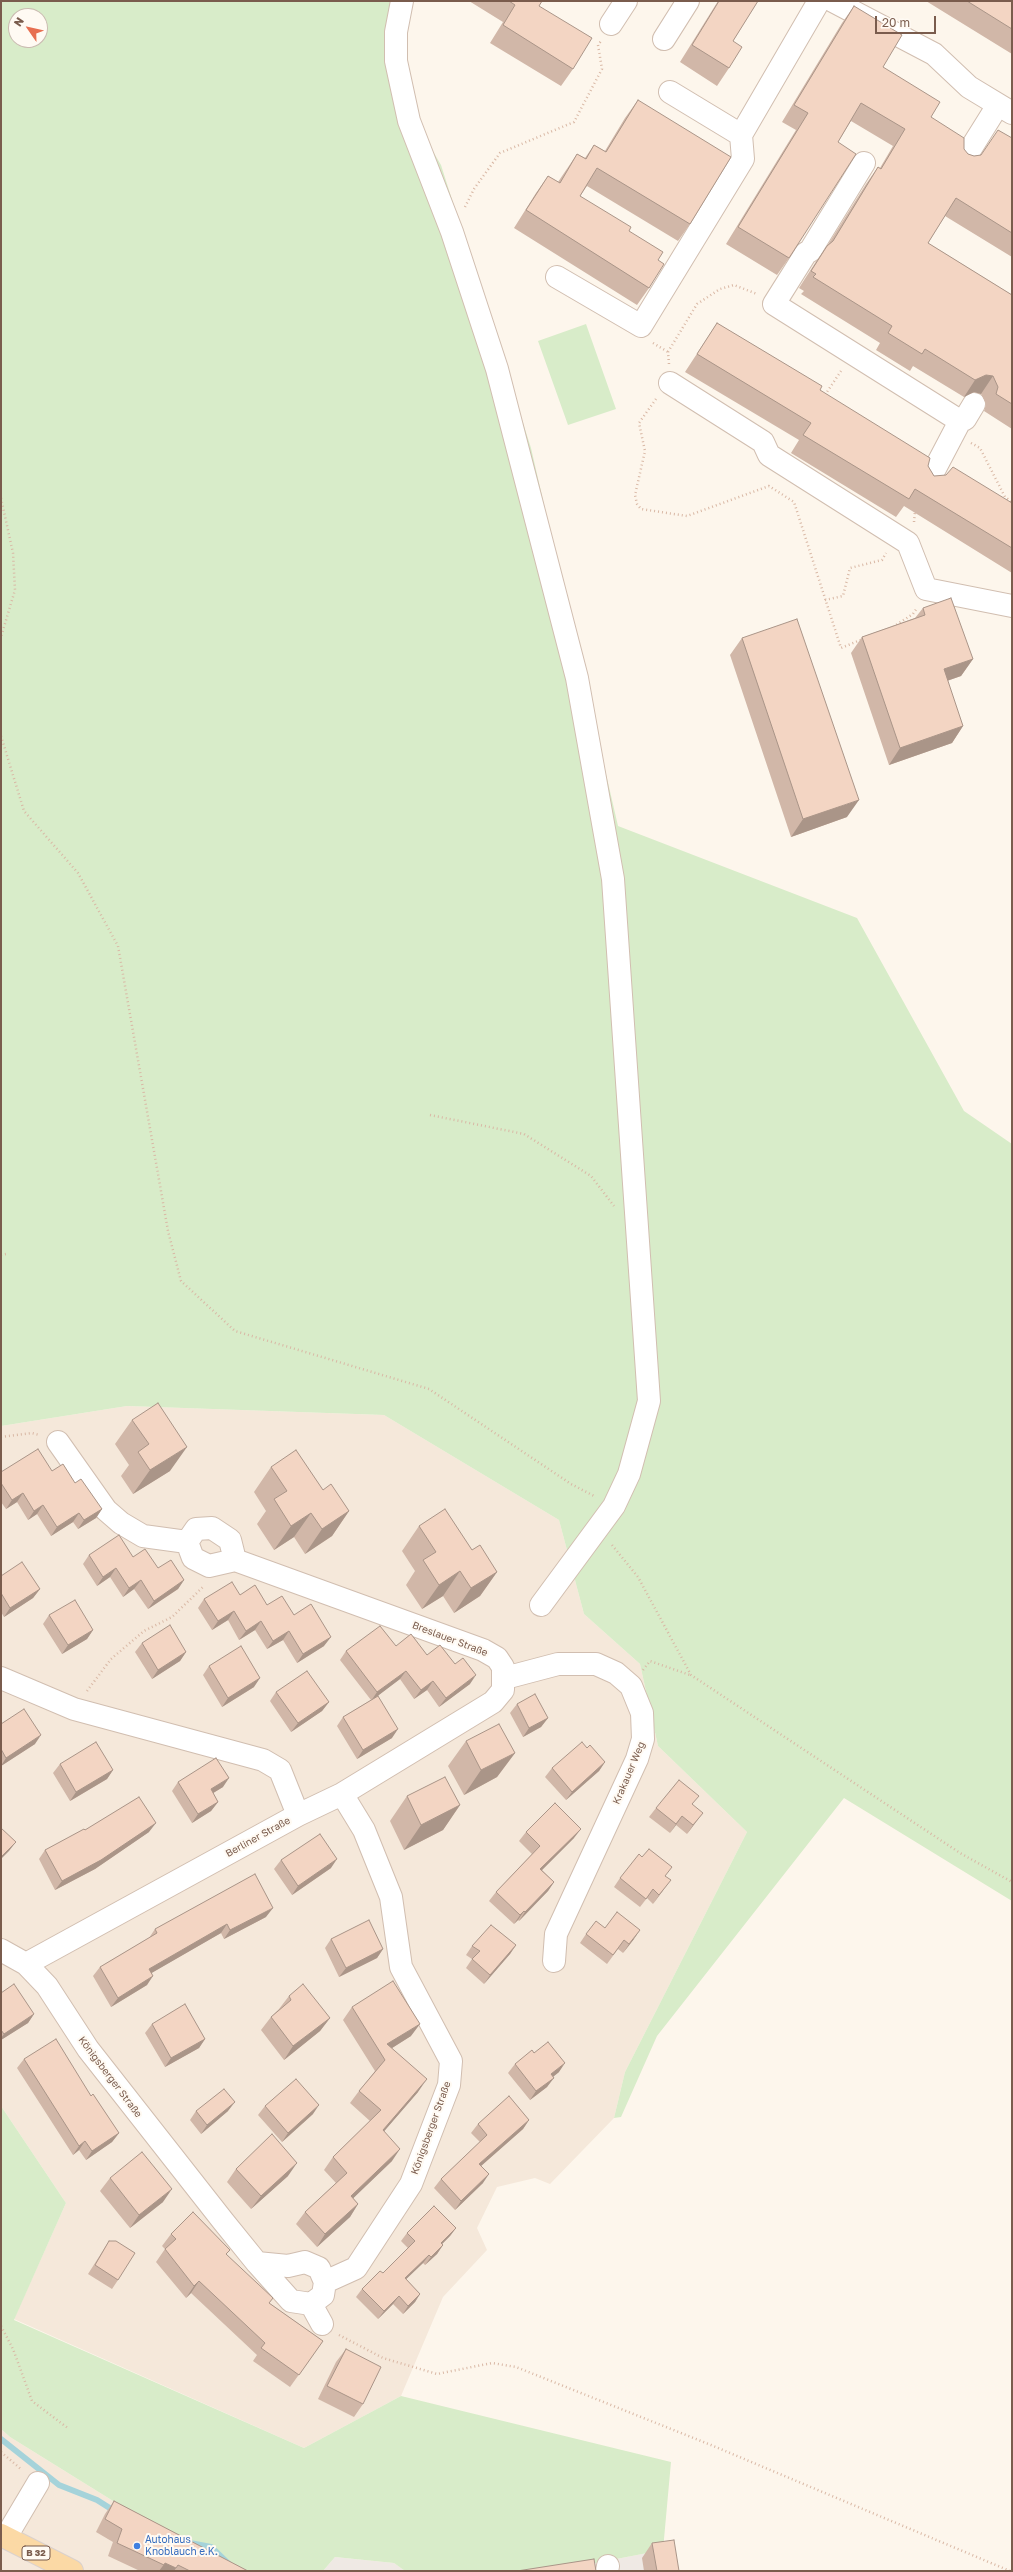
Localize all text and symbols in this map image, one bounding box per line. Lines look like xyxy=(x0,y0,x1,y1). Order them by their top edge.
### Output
north arrow xyxy=(8,8,48,48)
scale bar xyxy=(877,8,938,34)
text: N xyxy=(11,14,26,29)
text: 20 m xyxy=(882,15,910,30)
street label: Breslauer Straße xyxy=(411,1619,489,1659)
street label: Krakauer Weg xyxy=(610,1740,648,1806)
street label: Berliner Straße xyxy=(224,1814,292,1860)
street label: Königsberger Straße xyxy=(76,2034,144,2120)
street label: Königsberger Straße xyxy=(409,2080,453,2176)
place label: Autohaus Knoblauch e.K. xyxy=(145,2534,218,2558)
marker: Autohaus Knoblauch e.K. xyxy=(132,2541,142,2551)
road number: B 32 xyxy=(22,2546,50,2560)

